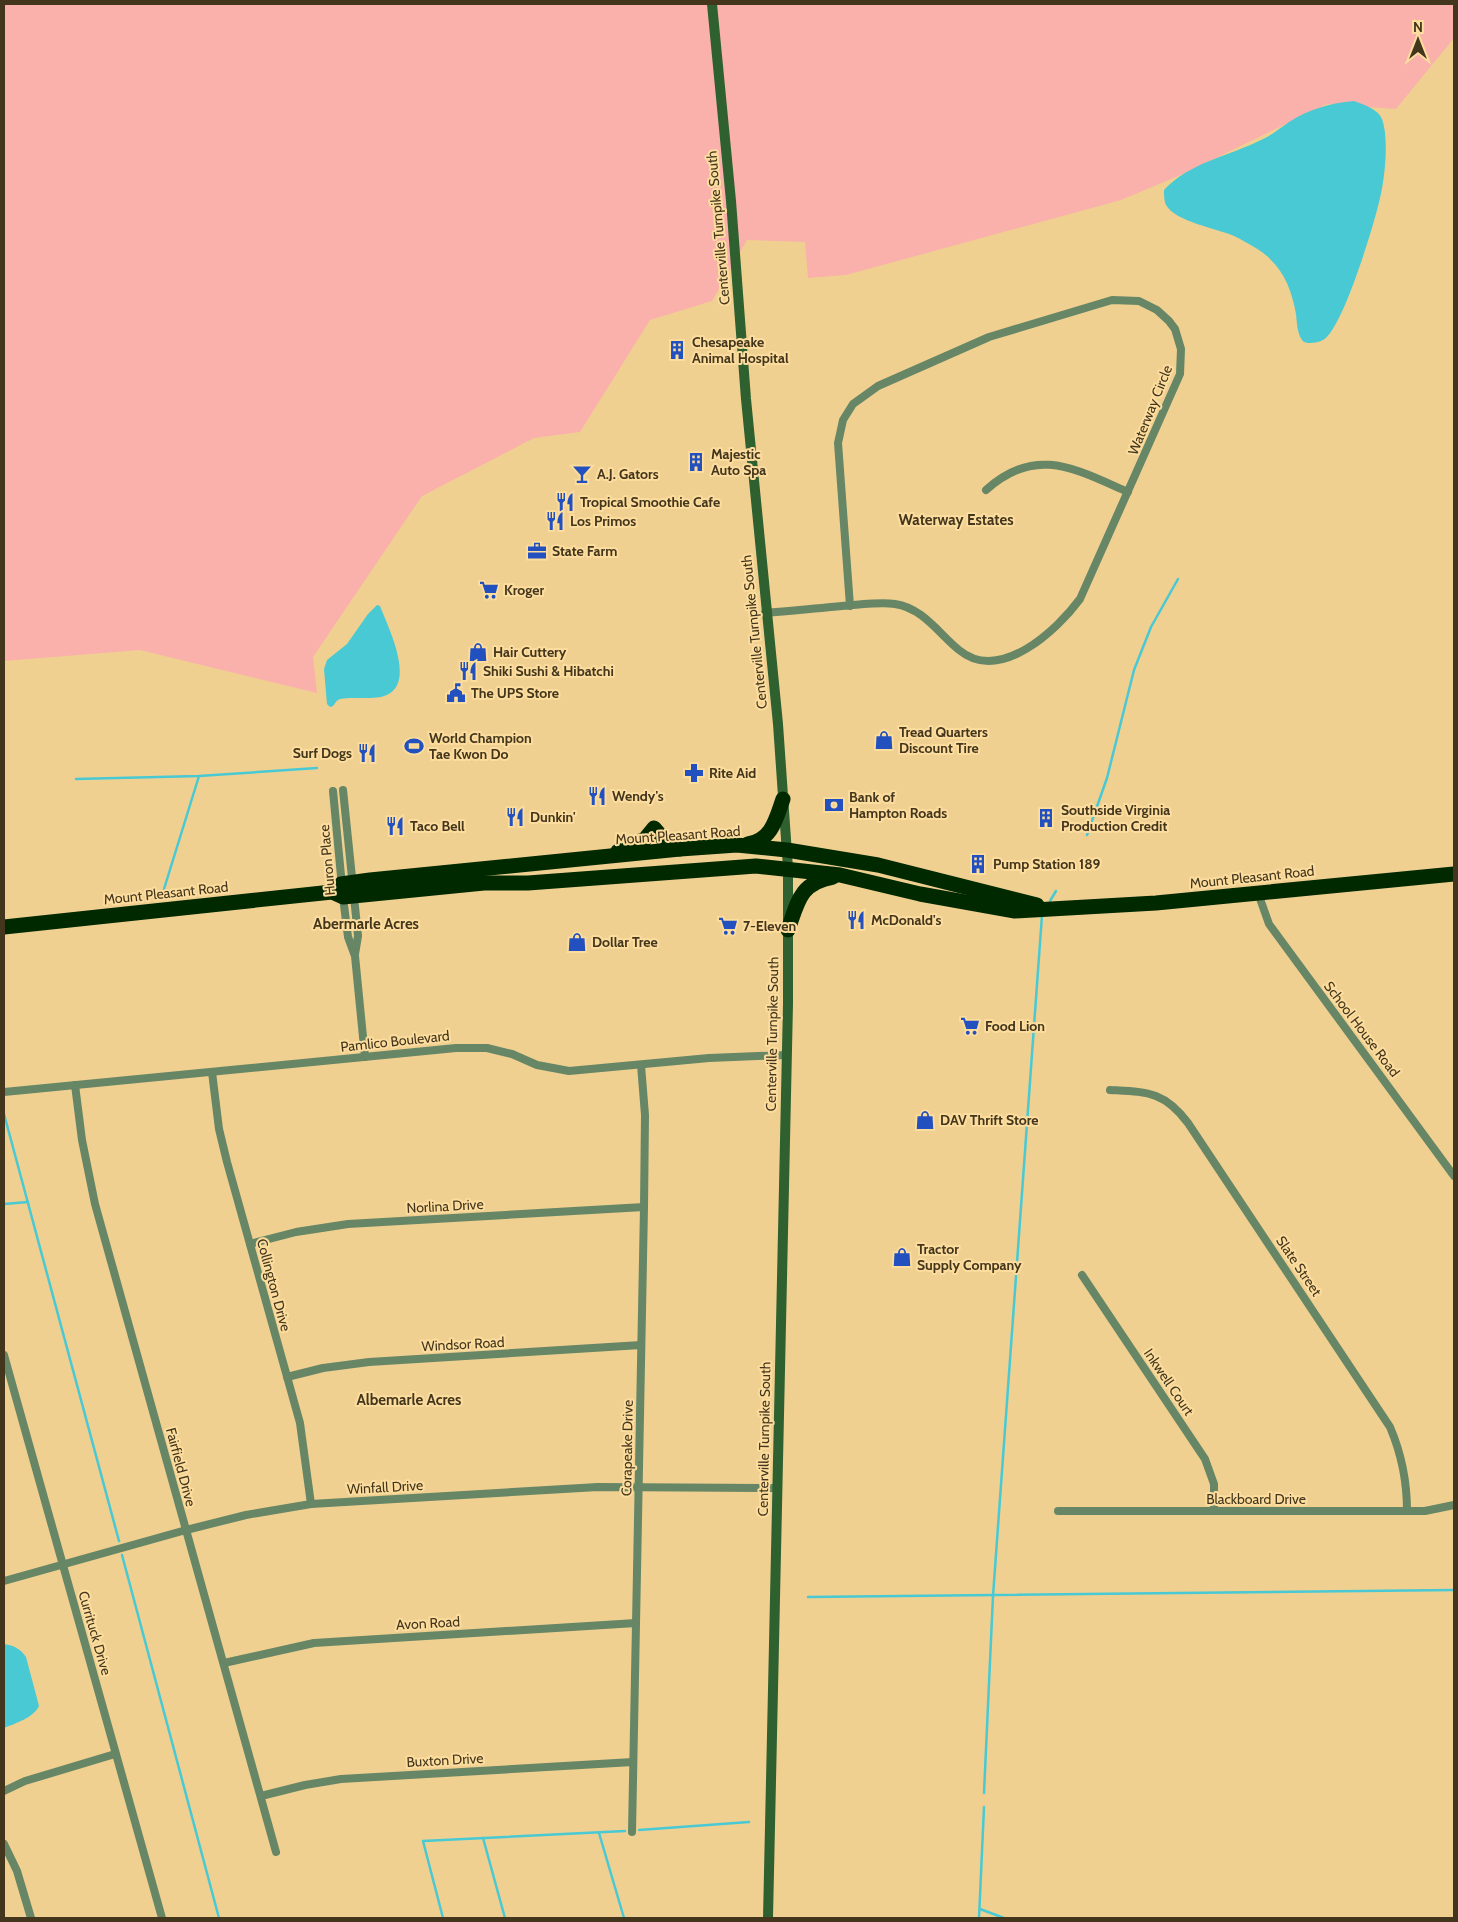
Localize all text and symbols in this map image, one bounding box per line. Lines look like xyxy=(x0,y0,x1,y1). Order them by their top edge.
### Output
north arrow xyxy=(1393,15,1443,65)
text: N xyxy=(1413,18,1423,36)
street label: Centerville Turnpike South xyxy=(702,150,734,306)
place label: Chesapeake Animal Hospital xyxy=(692,333,789,367)
building icon: Chesapeake Animal Hospital xyxy=(666,339,688,361)
street label: Waterway Circle xyxy=(1124,362,1176,458)
place label: Majestic Auto Spa xyxy=(711,445,766,479)
building icon: Majestic Auto Spa xyxy=(685,451,707,473)
bar icon: A.J. Gators xyxy=(571,463,593,485)
place label: A.J. Gators xyxy=(597,465,659,483)
restaurant icon: Tropical Smoothie Cafe xyxy=(554,491,576,513)
place label: Tropical Smoothie Cafe xyxy=(580,493,720,511)
restaurant icon: Los Primos xyxy=(544,510,566,532)
district label: Waterway Estates xyxy=(898,511,1014,529)
place label: Los Primos xyxy=(570,512,636,530)
office icon: State Farm xyxy=(526,540,548,562)
place label: State Farm xyxy=(552,542,617,560)
street label: Centerville Turnpike South xyxy=(737,554,771,710)
supermarket icon: Kroger xyxy=(478,579,500,601)
place label: Kroger xyxy=(504,581,544,599)
shop icon: Hair Cuttery xyxy=(467,641,489,663)
place label: Hair Cuttery xyxy=(493,643,567,661)
restaurant icon: Shiki Sushi & Hibatchi xyxy=(457,660,479,682)
place label: Shiki Sushi & Hibatchi xyxy=(483,662,614,680)
public building icon: The UPS Store xyxy=(445,682,467,704)
place label: The UPS Store xyxy=(471,684,559,702)
place label: Tread Quarters Discount Tire xyxy=(899,723,988,757)
place label: World Champion Tae Kwon Do xyxy=(429,729,532,763)
shop icon: Tread Quarters Discount Tire xyxy=(873,729,895,751)
sports icon: World Champion Tae Kwon Do xyxy=(403,735,425,757)
restaurant icon: Surf Dogs xyxy=(356,742,378,764)
place label: Surf Dogs xyxy=(293,744,352,762)
pharmacy icon: Rite Aid xyxy=(683,762,705,784)
place label: Rite Aid xyxy=(709,764,756,782)
restaurant icon: Wendy's xyxy=(586,785,608,807)
place label: Wendy's xyxy=(612,787,664,805)
place label: Bank of Hampton Roads xyxy=(849,788,947,822)
bank icon: Bank of Hampton Roads xyxy=(823,794,845,816)
place label: Southside Virginia Production Credit xyxy=(1061,801,1170,835)
restaurant icon: Dunkin' xyxy=(504,806,526,828)
building icon: Southside Virginia Production Credit xyxy=(1035,807,1057,829)
place label: Dunkin' xyxy=(530,808,576,826)
restaurant icon: Taco Bell xyxy=(384,815,406,837)
place label: Taco Bell xyxy=(410,817,465,835)
street label: Mount Pleasant Road xyxy=(615,822,741,848)
street label: Huron Place xyxy=(315,824,339,896)
building icon: Pump Station 189 xyxy=(967,853,989,875)
place label: Pump Station 189 xyxy=(993,855,1101,873)
street label: Mount Pleasant Road xyxy=(1189,861,1315,893)
street label: Mount Pleasant Road xyxy=(103,877,229,909)
restaurant icon: McDonald's xyxy=(845,909,867,931)
place label: McDonald's xyxy=(871,911,941,929)
district label: Abermarle Acres xyxy=(313,915,419,933)
supermarket icon: 7-Eleven xyxy=(717,915,739,937)
place label: 7-Eleven xyxy=(743,917,796,935)
shop icon: Dollar Tree xyxy=(566,931,588,953)
place label: Dollar Tree xyxy=(592,933,658,951)
street label: Centerville Turnpike South xyxy=(762,957,782,1111)
street label: School House Road xyxy=(1320,978,1404,1080)
supermarket icon: Food Lion xyxy=(959,1015,981,1037)
place label: Food Lion xyxy=(985,1017,1045,1035)
street label: Pamlico Boulevard xyxy=(340,1026,450,1056)
shop icon: DAV Thrift Store xyxy=(914,1109,936,1131)
place label: DAV Thrift Store xyxy=(940,1111,1038,1129)
street label: Norlina Drive xyxy=(406,1195,484,1217)
street label: Slate Street xyxy=(1272,1232,1326,1300)
street label: Collington Drive xyxy=(253,1237,295,1333)
place label: Tractor Supply Company xyxy=(917,1240,1022,1274)
shop icon: Tractor Supply Company xyxy=(891,1246,913,1268)
street label: Windsor Road xyxy=(421,1333,505,1355)
street label: Inkwell Court xyxy=(1140,1345,1198,1419)
street label: Centerville Turnpike South xyxy=(754,1362,774,1516)
district label: Albemarle Acres xyxy=(357,1391,461,1409)
street label: Corapeake Drive xyxy=(617,1400,637,1496)
street label: Fairfield Drive xyxy=(162,1426,200,1508)
street label: Winfall Drive xyxy=(346,1476,424,1498)
street label: Blackboard Drive xyxy=(1206,1490,1306,1508)
street label: Currituck Drive xyxy=(74,1589,116,1677)
street label: Avon Road xyxy=(396,1612,460,1634)
street label: Buxton Drive xyxy=(406,1749,484,1771)

